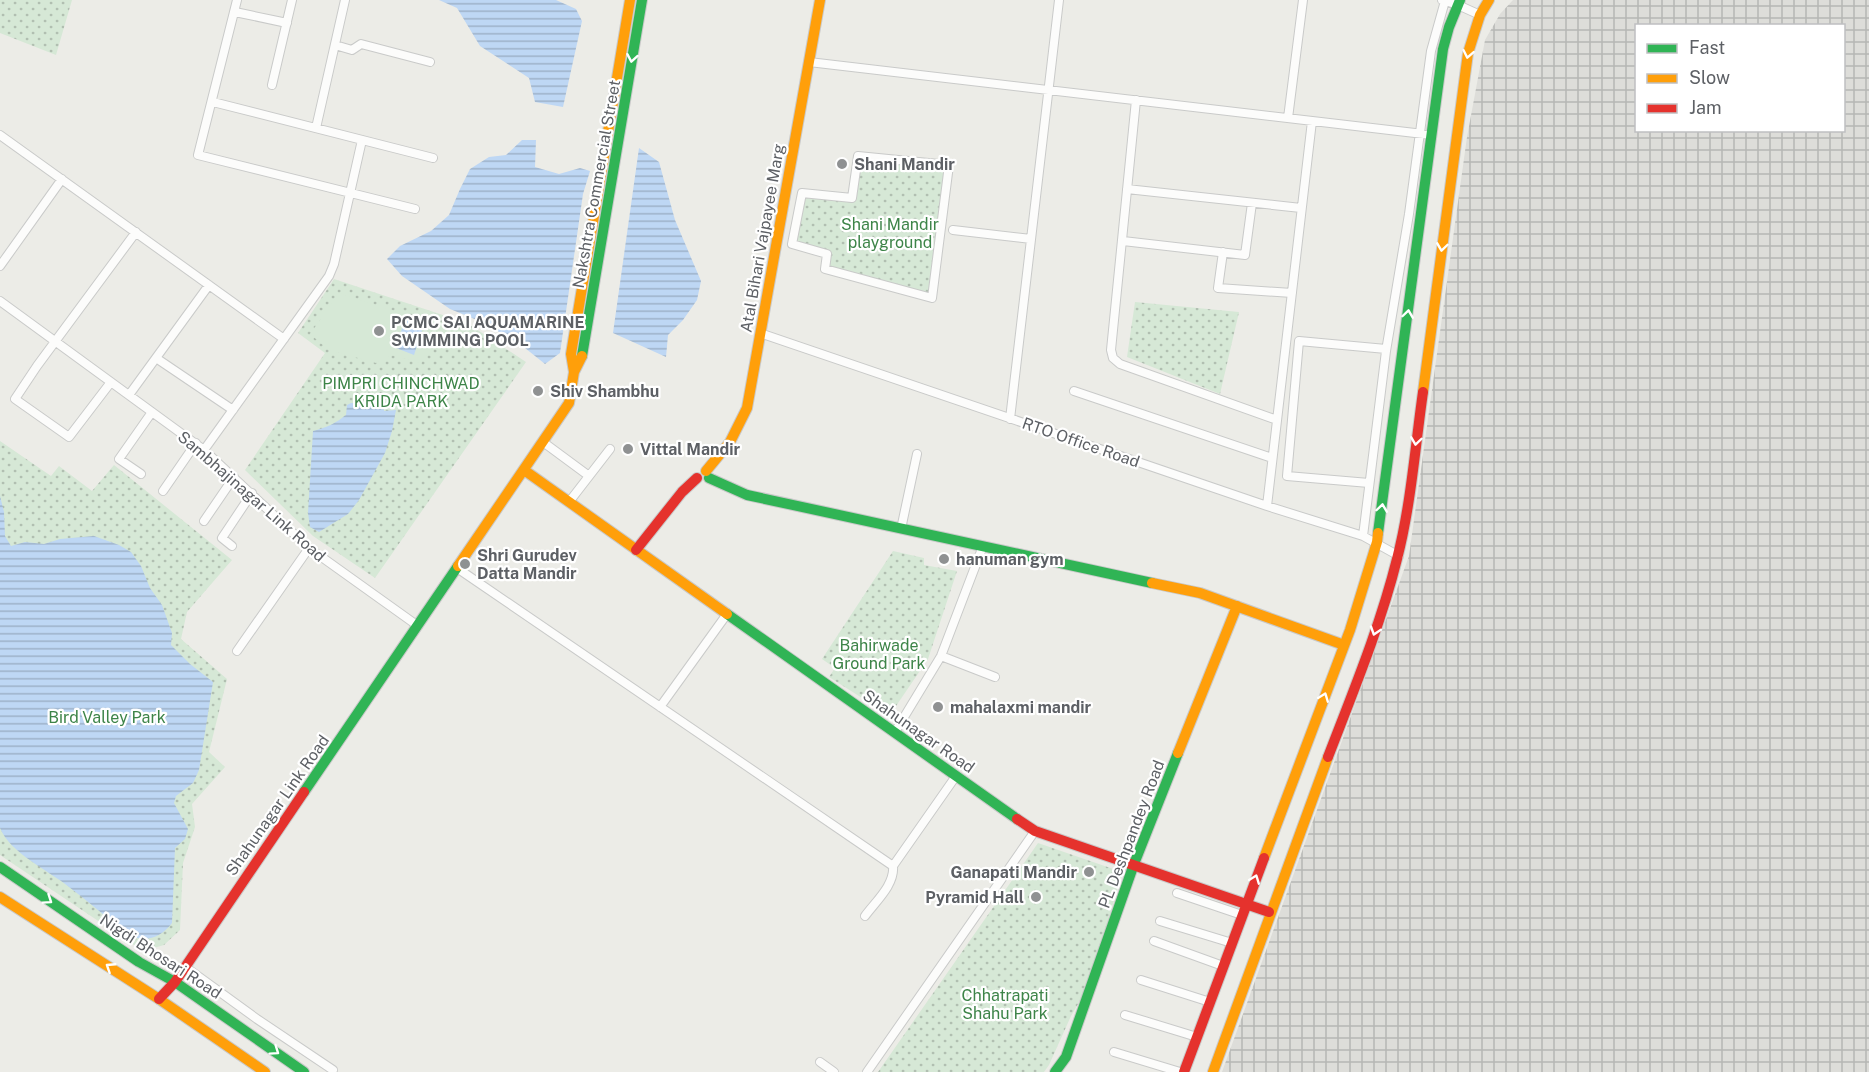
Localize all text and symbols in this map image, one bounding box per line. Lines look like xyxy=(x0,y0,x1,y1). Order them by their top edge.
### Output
legend xyxy=(1635,24,1845,132)
text: Fast xyxy=(1689,37,1725,58)
one-way arrow xyxy=(1462,49,1475,59)
one-way arrow xyxy=(626,52,639,62)
text: Slow xyxy=(1689,67,1730,88)
street label: Nakshtra Commercial Street xyxy=(569,78,624,290)
text: Jam xyxy=(1689,97,1722,118)
street label: Atal Bihari Vajpayee Marg xyxy=(737,142,788,334)
place label: Shani Mandir xyxy=(854,155,955,174)
marker: Shani Mandir xyxy=(835,157,849,171)
park label: Shani Mandir playground xyxy=(841,215,939,252)
one-way arrow xyxy=(1436,243,1448,252)
one-way arrow xyxy=(1402,310,1414,319)
place label: PCMC SAI AQUAMARINE SWIMMING POOL xyxy=(391,313,585,350)
marker: PCMC SAI AQUAMARINE SWIMMING POOL xyxy=(372,324,386,338)
park label: PIMPRI CHINCHWAD KRIDA PARK xyxy=(322,374,480,411)
place label: Shiv Shambhu xyxy=(550,382,659,401)
marker: Shiv Shambhu xyxy=(531,384,545,398)
street label: RTO Office Road xyxy=(1020,413,1142,471)
street label: Sambhajinagar Link Road xyxy=(174,427,329,566)
one-way arrow xyxy=(1410,436,1423,445)
place label: Vittal Mandir xyxy=(640,440,741,459)
marker: Vittal Mandir xyxy=(621,442,635,456)
one-way arrow xyxy=(1376,503,1388,512)
place label: Shri Gurudev Datta Mandir xyxy=(477,546,578,583)
place label: hanuman gym xyxy=(956,550,1064,569)
marker: hanuman gym xyxy=(937,552,951,566)
marker: Shri Gurudev Datta Mandir xyxy=(458,557,472,571)
one-way arrow xyxy=(1370,625,1382,636)
park label: Bahirwade Ground Park xyxy=(832,636,926,673)
street label: Shahunagar Road xyxy=(859,686,978,777)
one-way arrow xyxy=(1317,692,1330,703)
place label: mahalaxmi mandir xyxy=(950,698,1091,717)
marker: mahalaxmi mandir xyxy=(931,700,945,714)
park label: Bird Valley Park xyxy=(48,708,166,727)
street label: Shahunagar Link Road xyxy=(222,731,333,879)
street label: PL Deshpandey Road xyxy=(1094,757,1168,911)
place label: Ganapati Mandir xyxy=(950,863,1077,882)
marker: Ganapati Mandir xyxy=(1082,865,1096,879)
one-way arrow xyxy=(1248,874,1261,885)
place label: Pyramid Hall xyxy=(925,888,1024,907)
marker: Pyramid Hall xyxy=(1029,890,1043,904)
one-way arrow xyxy=(42,893,53,904)
street label: Nigdi Bhosari Road xyxy=(96,910,225,1003)
one-way arrow xyxy=(106,963,116,975)
park label: Chhatrapati Shahu Park xyxy=(961,986,1049,1023)
one-way arrow xyxy=(268,1044,279,1055)

